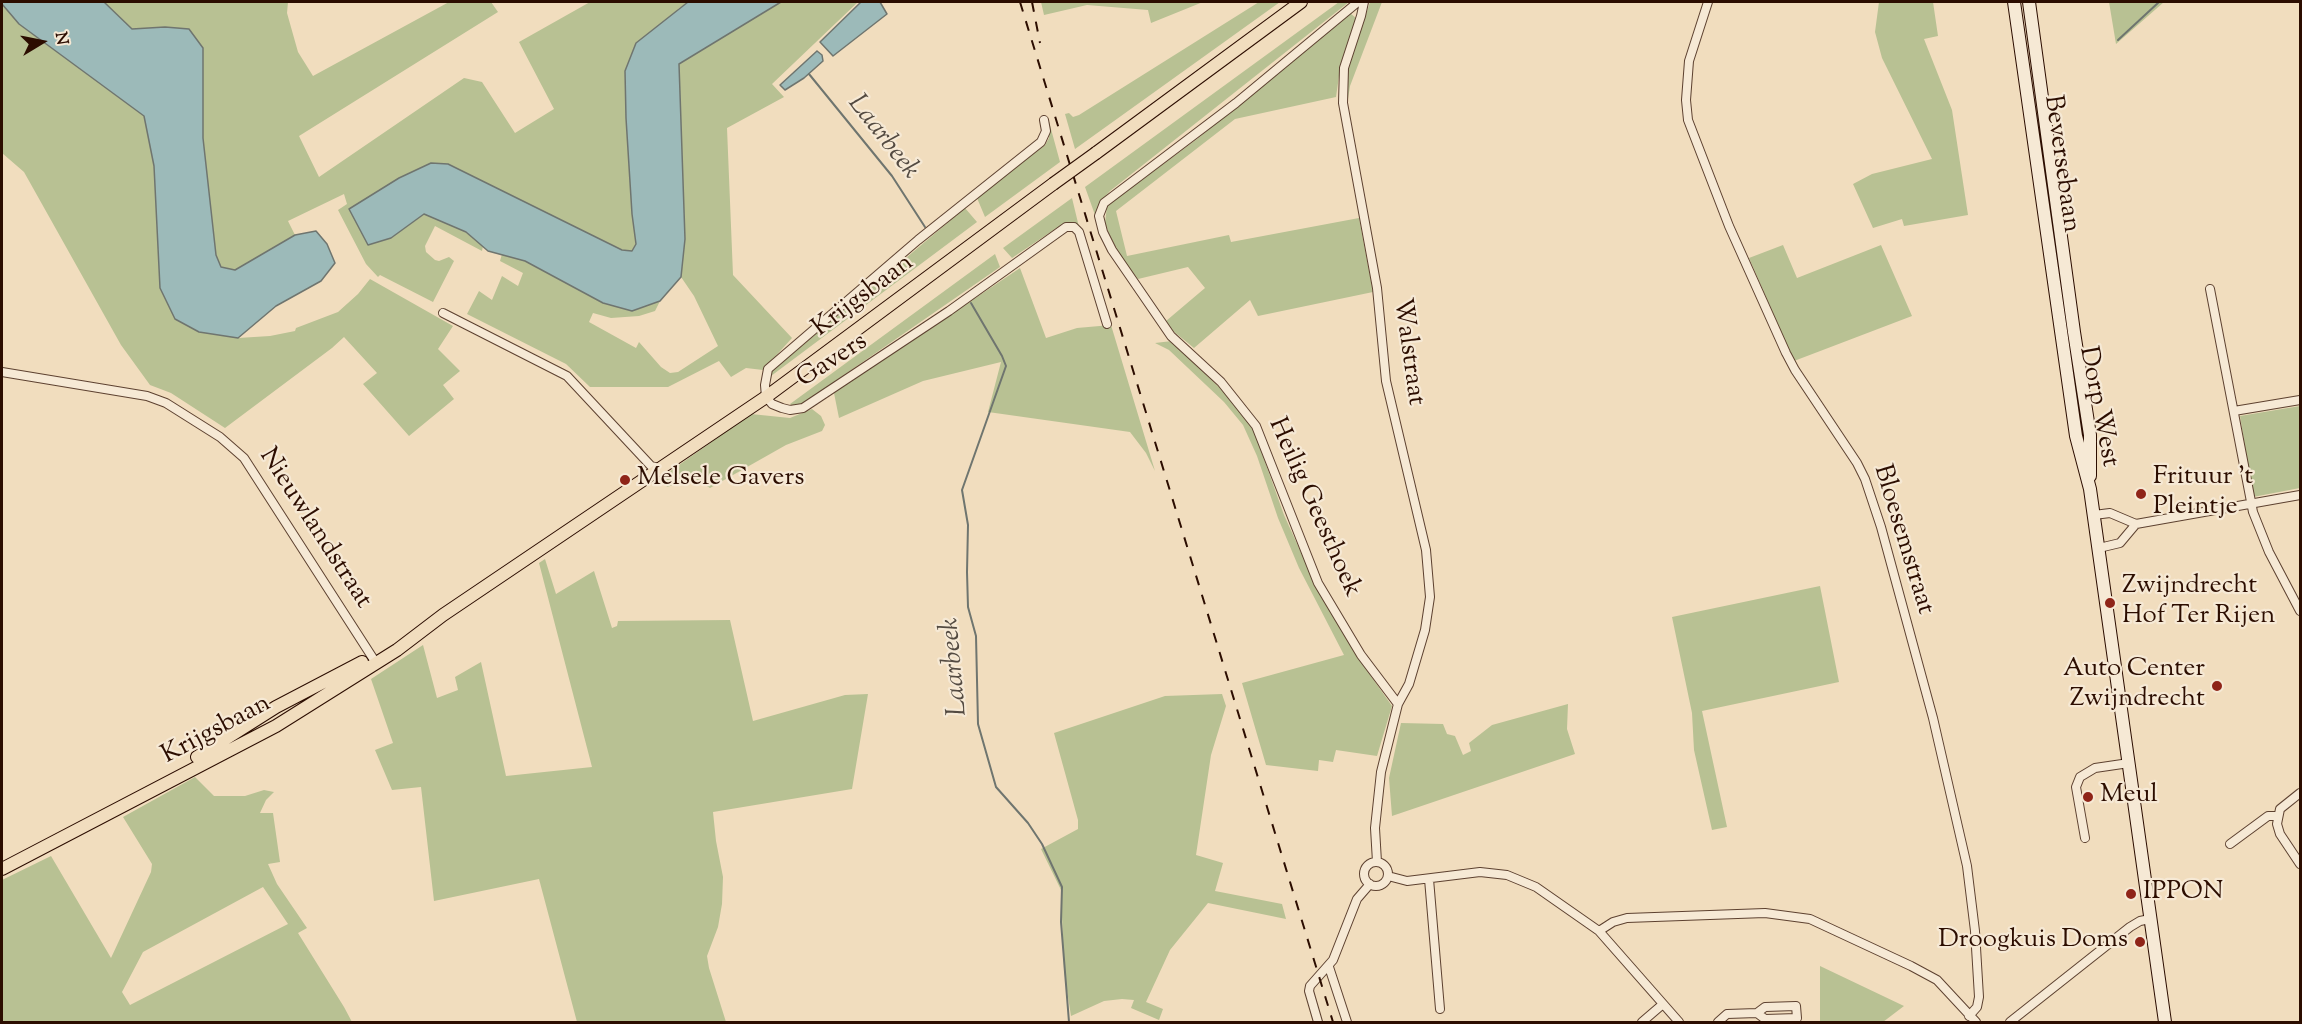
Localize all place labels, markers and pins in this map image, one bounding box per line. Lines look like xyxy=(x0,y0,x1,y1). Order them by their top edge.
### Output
place label: Frituur 't Pleintje xyxy=(2153,463,2253,524)
place label: Melsele Gavers xyxy=(637,464,804,496)
marker: Melsele Gavers xyxy=(618,473,632,487)
marker: Frituur 't Pleintje xyxy=(2134,487,2148,501)
place label: Zwijndrecht Hof Ter Rijen xyxy=(2122,572,2275,634)
marker: Zwijndrecht Hof Ter Rijen xyxy=(2103,596,2117,610)
place label: Auto Center Zwijndrecht xyxy=(2063,655,2205,716)
marker: Auto Center Zwijndrecht xyxy=(2210,679,2224,693)
place label: Meul xyxy=(2100,781,2158,813)
marker: Meul xyxy=(2081,790,2095,804)
place label: IPPON xyxy=(2143,878,2223,910)
marker: IPPON xyxy=(2124,887,2138,901)
place label: Droogkuis Doms xyxy=(1938,926,2128,958)
marker: Droogkuis Doms xyxy=(2133,935,2147,949)

